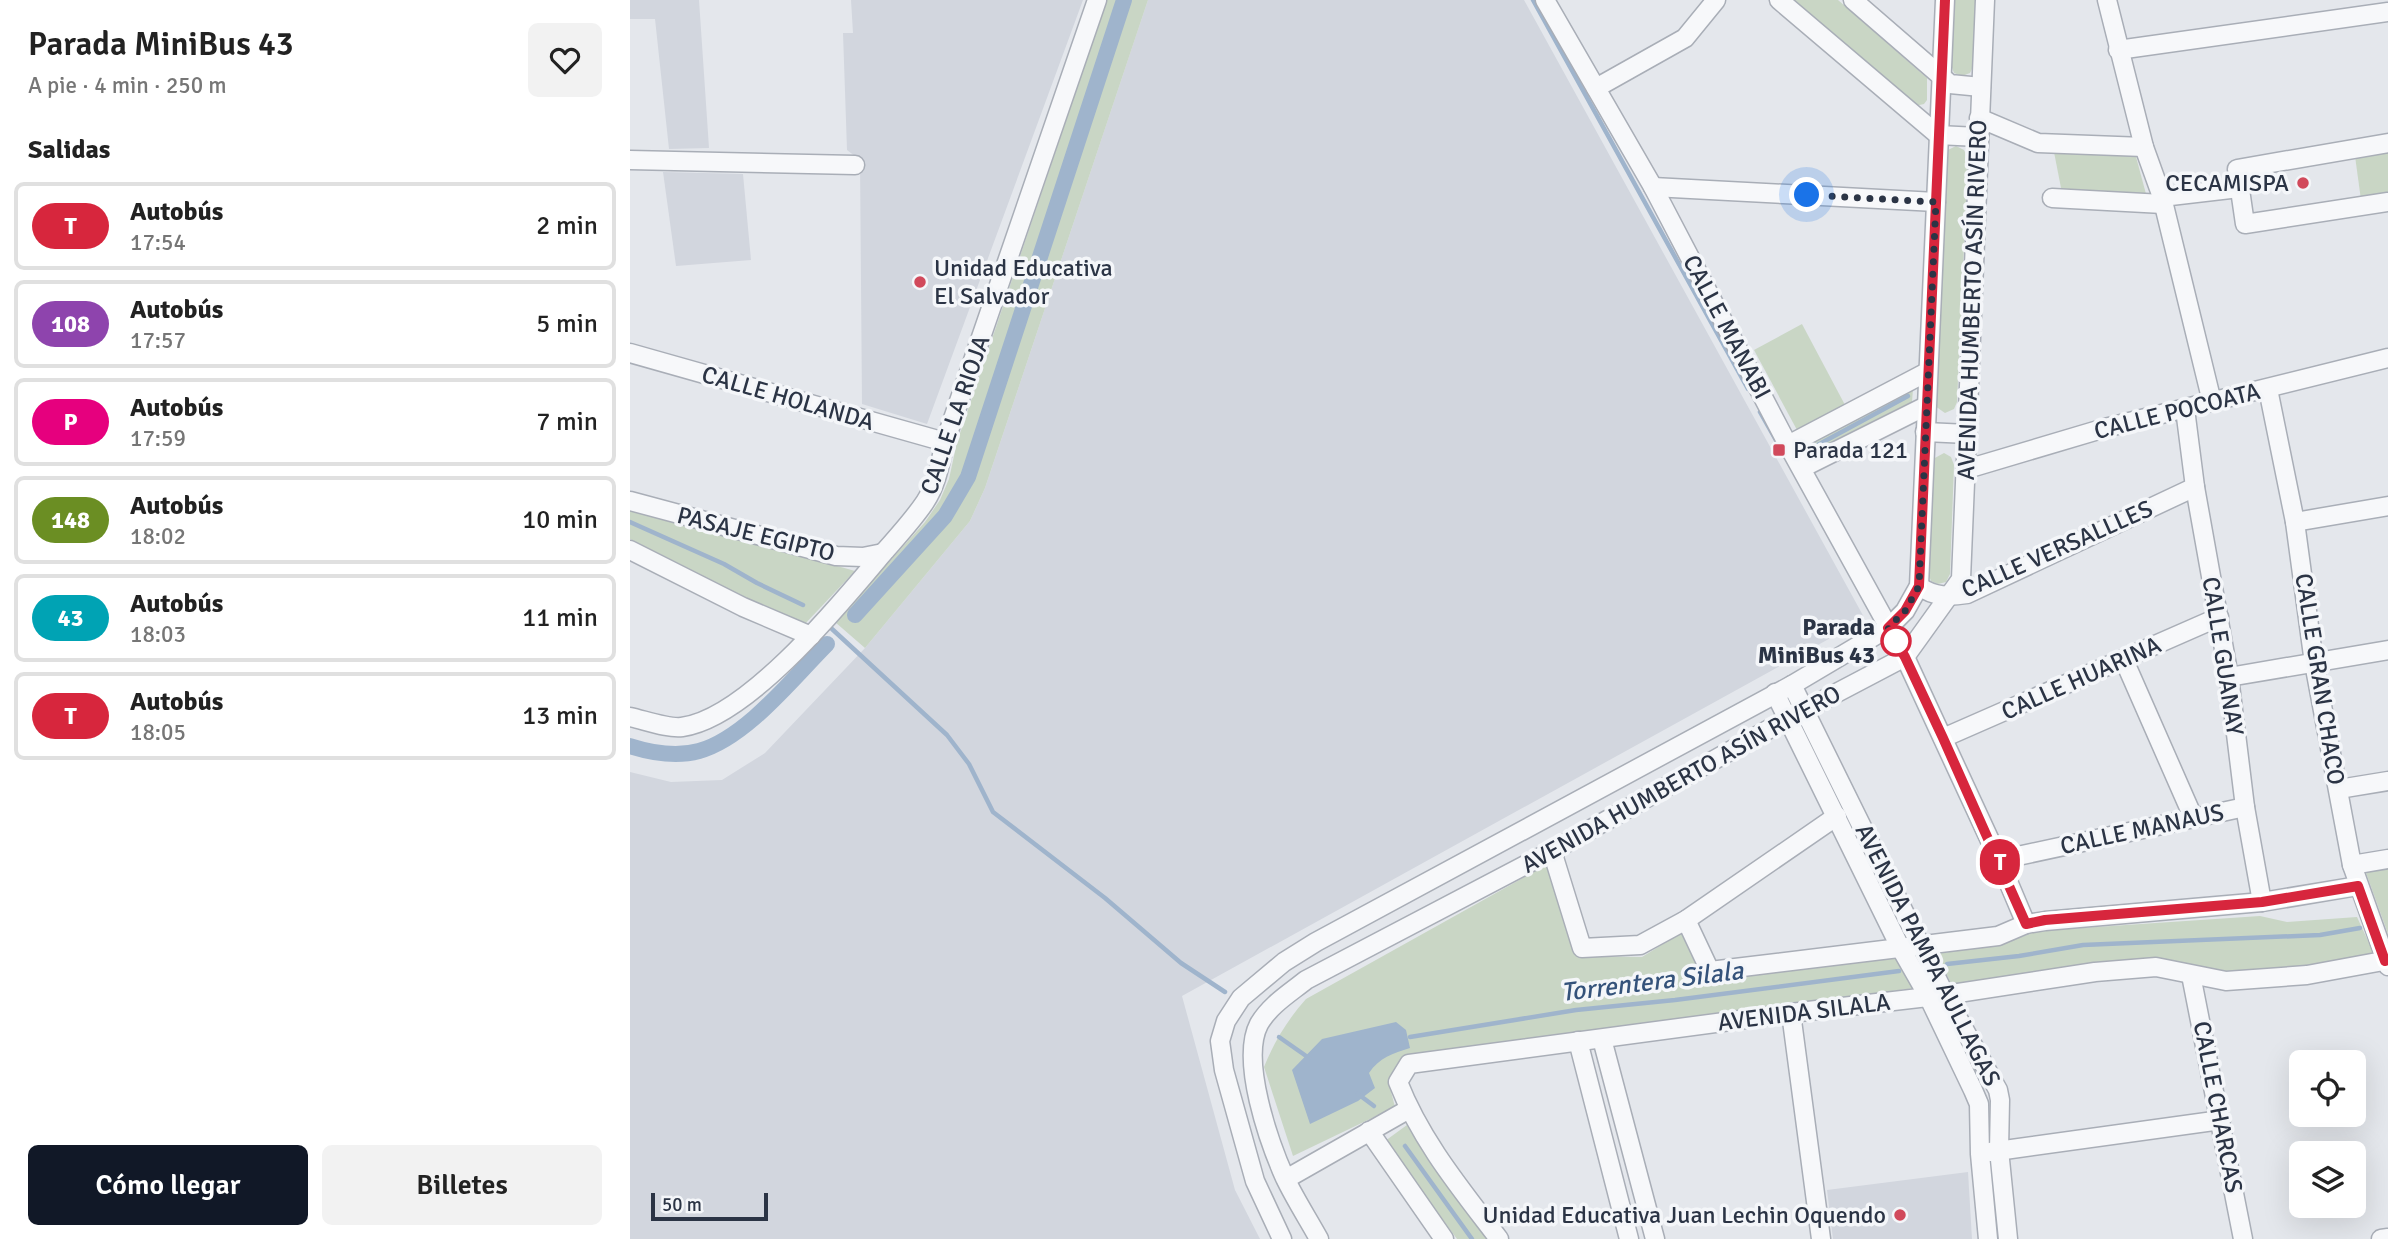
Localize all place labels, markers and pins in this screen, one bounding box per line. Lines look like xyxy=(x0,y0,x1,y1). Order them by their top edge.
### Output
place label: CECAMISPA xyxy=(2165,168,2289,198)
marker: CECAMISPA xyxy=(2295,175,2311,191)
place label: Unidad Educativa El Salvador xyxy=(934,253,1113,311)
marker: Unidad Educativa El Salvador xyxy=(912,274,928,290)
place label: Parada 121 xyxy=(1793,435,1908,465)
marker: Parada 121 xyxy=(1771,442,1787,458)
place label: Parada MiniBus 43 xyxy=(1758,612,1875,670)
marker: Parada MiniBus 43 xyxy=(1881,626,1911,656)
place label: Unidad Educativa Juan Lechin Oquendo xyxy=(1483,1200,1886,1230)
marker: Unidad Educativa Juan Lechin Oquendo xyxy=(1892,1207,1908,1223)

